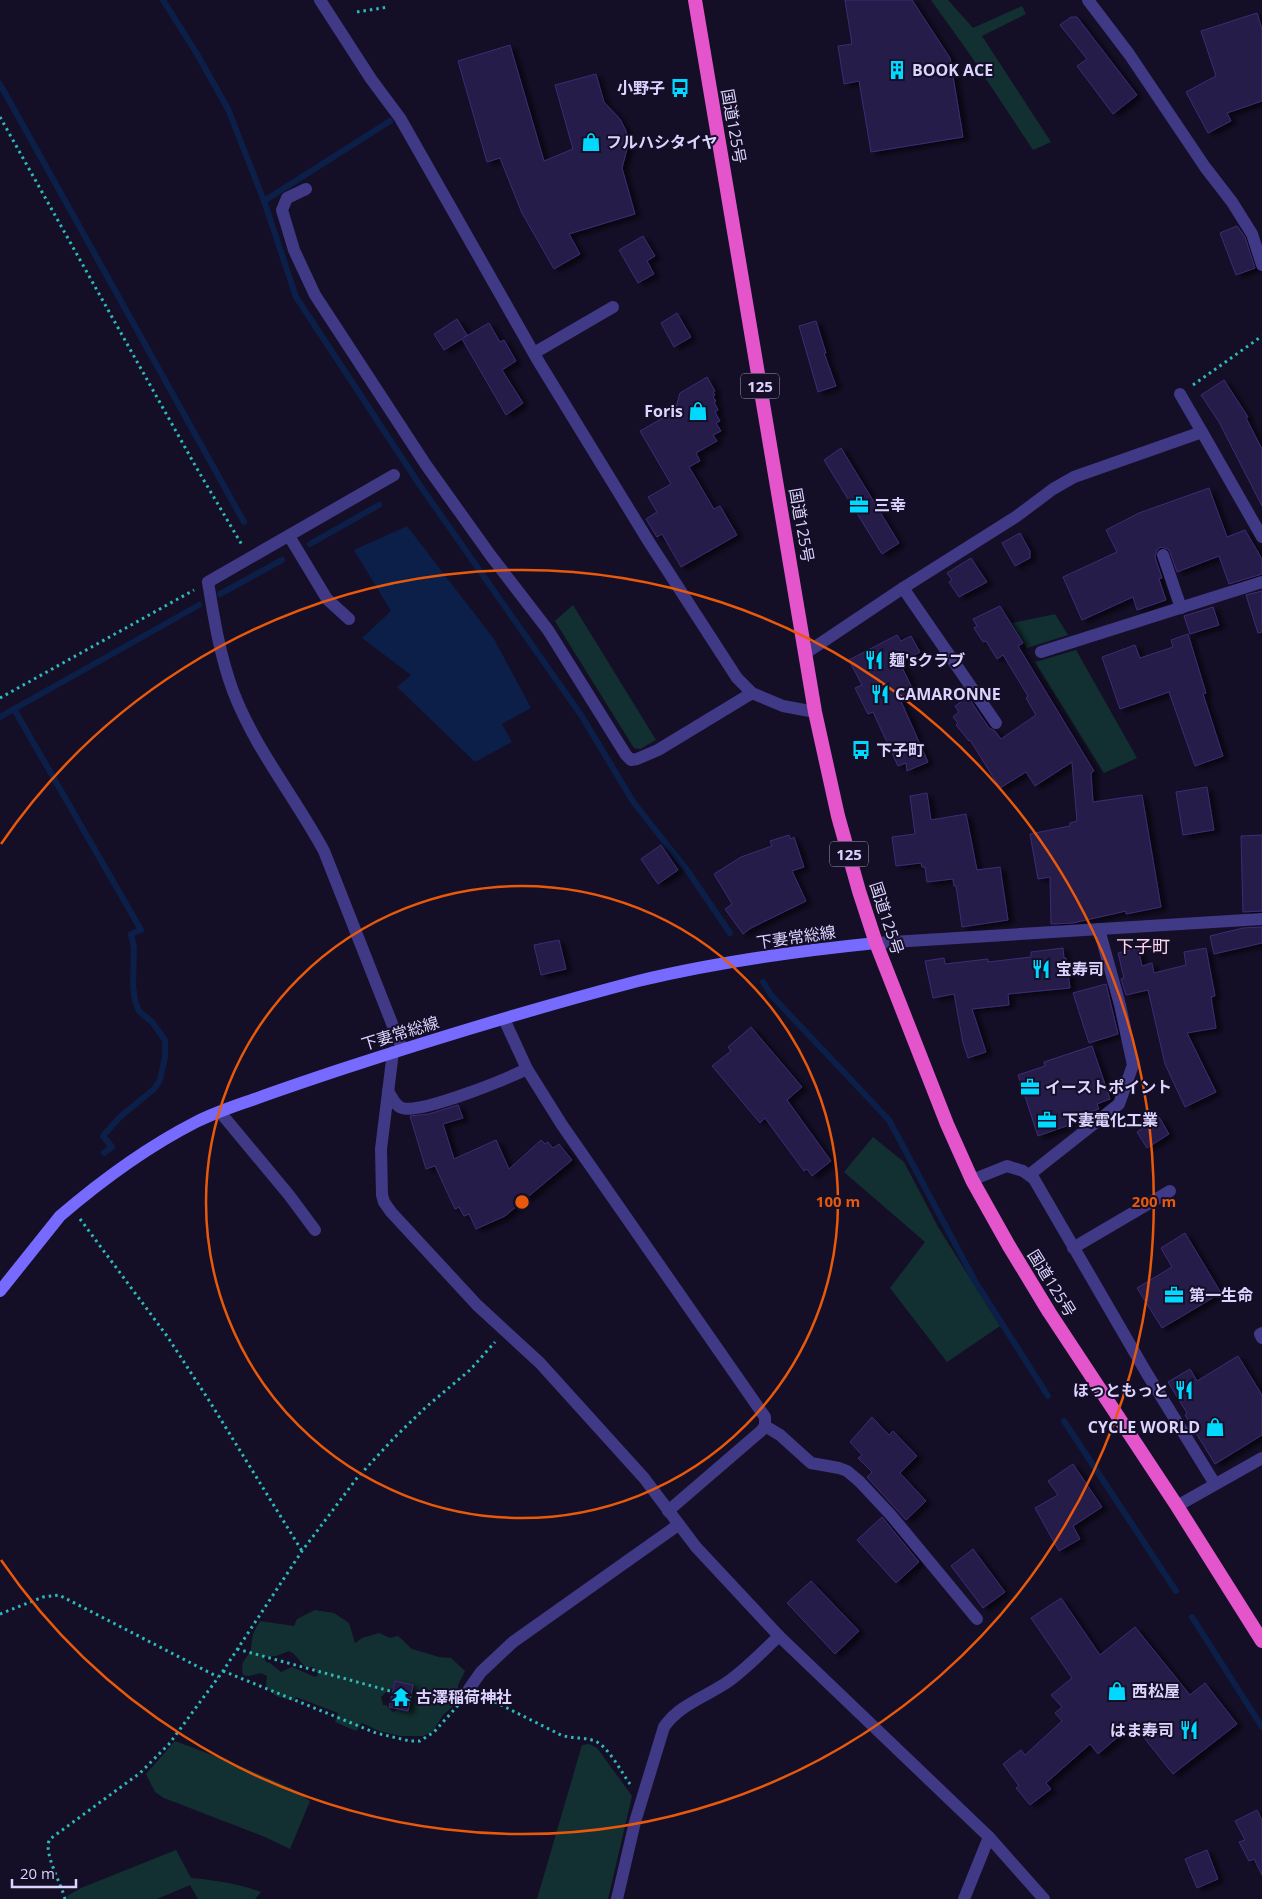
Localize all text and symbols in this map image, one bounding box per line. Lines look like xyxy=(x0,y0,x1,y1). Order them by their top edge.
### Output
building icon: BOOK ACE xyxy=(886,59,908,81)
place label: BOOK ACE xyxy=(912,59,993,81)
place label: 小野子 xyxy=(617,77,665,99)
bus stop icon: 小野子 xyxy=(669,77,691,99)
street label: 国道125号 xyxy=(717,87,751,165)
shop icon: フルハシタイヤ xyxy=(580,131,602,153)
place label: フルハシタイヤ xyxy=(606,131,718,153)
road number: 125 xyxy=(741,374,779,398)
place label: Foris xyxy=(644,400,683,422)
shop icon: Foris xyxy=(687,400,709,422)
street label: 国道125号 xyxy=(785,486,819,564)
office icon: 三幸 xyxy=(848,494,870,516)
place label: 三幸 xyxy=(874,494,906,516)
restaurant icon: 麺'sクラブ xyxy=(863,649,885,671)
place label: 麺'sクラブ xyxy=(889,649,965,671)
restaurant icon: CAMARONNE xyxy=(869,683,891,705)
place label: CAMARONNE xyxy=(895,683,1001,705)
bus stop icon: 下子町 xyxy=(850,739,872,761)
place label: 下子町 xyxy=(876,739,924,761)
road number: 125 xyxy=(830,842,868,866)
street label: 国道125号 xyxy=(865,879,909,957)
street label: 下妻常総線 xyxy=(755,921,837,953)
district label: 下子町 xyxy=(1116,934,1170,958)
restaurant icon: 宝寿司 xyxy=(1030,958,1052,980)
place label: 宝寿司 xyxy=(1056,958,1104,980)
street label: 下妻常総線 xyxy=(359,1011,441,1055)
office icon: イーストポイント xyxy=(1019,1076,1041,1098)
place label: イーストポイント xyxy=(1045,1076,1172,1098)
office icon: 下妻電化工業 xyxy=(1036,1109,1058,1131)
place label: 下妻電化工業 xyxy=(1062,1109,1158,1131)
text: 100 m xyxy=(816,1191,860,1211)
text: 200 m xyxy=(1132,1191,1176,1211)
centre of rings xyxy=(513,1193,531,1211)
street label: 国道125号 xyxy=(1023,1245,1081,1321)
office icon: 第一生命 xyxy=(1163,1284,1185,1306)
place label: 第一生命 xyxy=(1189,1284,1253,1306)
place label: ほっともっと xyxy=(1073,1379,1169,1401)
restaurant icon: ほっともっと xyxy=(1173,1379,1195,1401)
place label: CYCLE WORLD xyxy=(1088,1416,1200,1438)
shop icon: CYCLE WORLD xyxy=(1204,1416,1226,1438)
shop icon: 西松屋 xyxy=(1106,1680,1128,1702)
place label: 西松屋 xyxy=(1132,1680,1180,1702)
temple icon: 古澤稲荷神社 xyxy=(390,1686,412,1708)
place label: 古澤稲荷神社 xyxy=(416,1686,512,1708)
place label: はま寿司 xyxy=(1110,1719,1174,1741)
restaurant icon: はま寿司 xyxy=(1178,1719,1200,1741)
scale bar xyxy=(12,1856,76,1888)
text: 20 m xyxy=(20,1863,55,1883)

